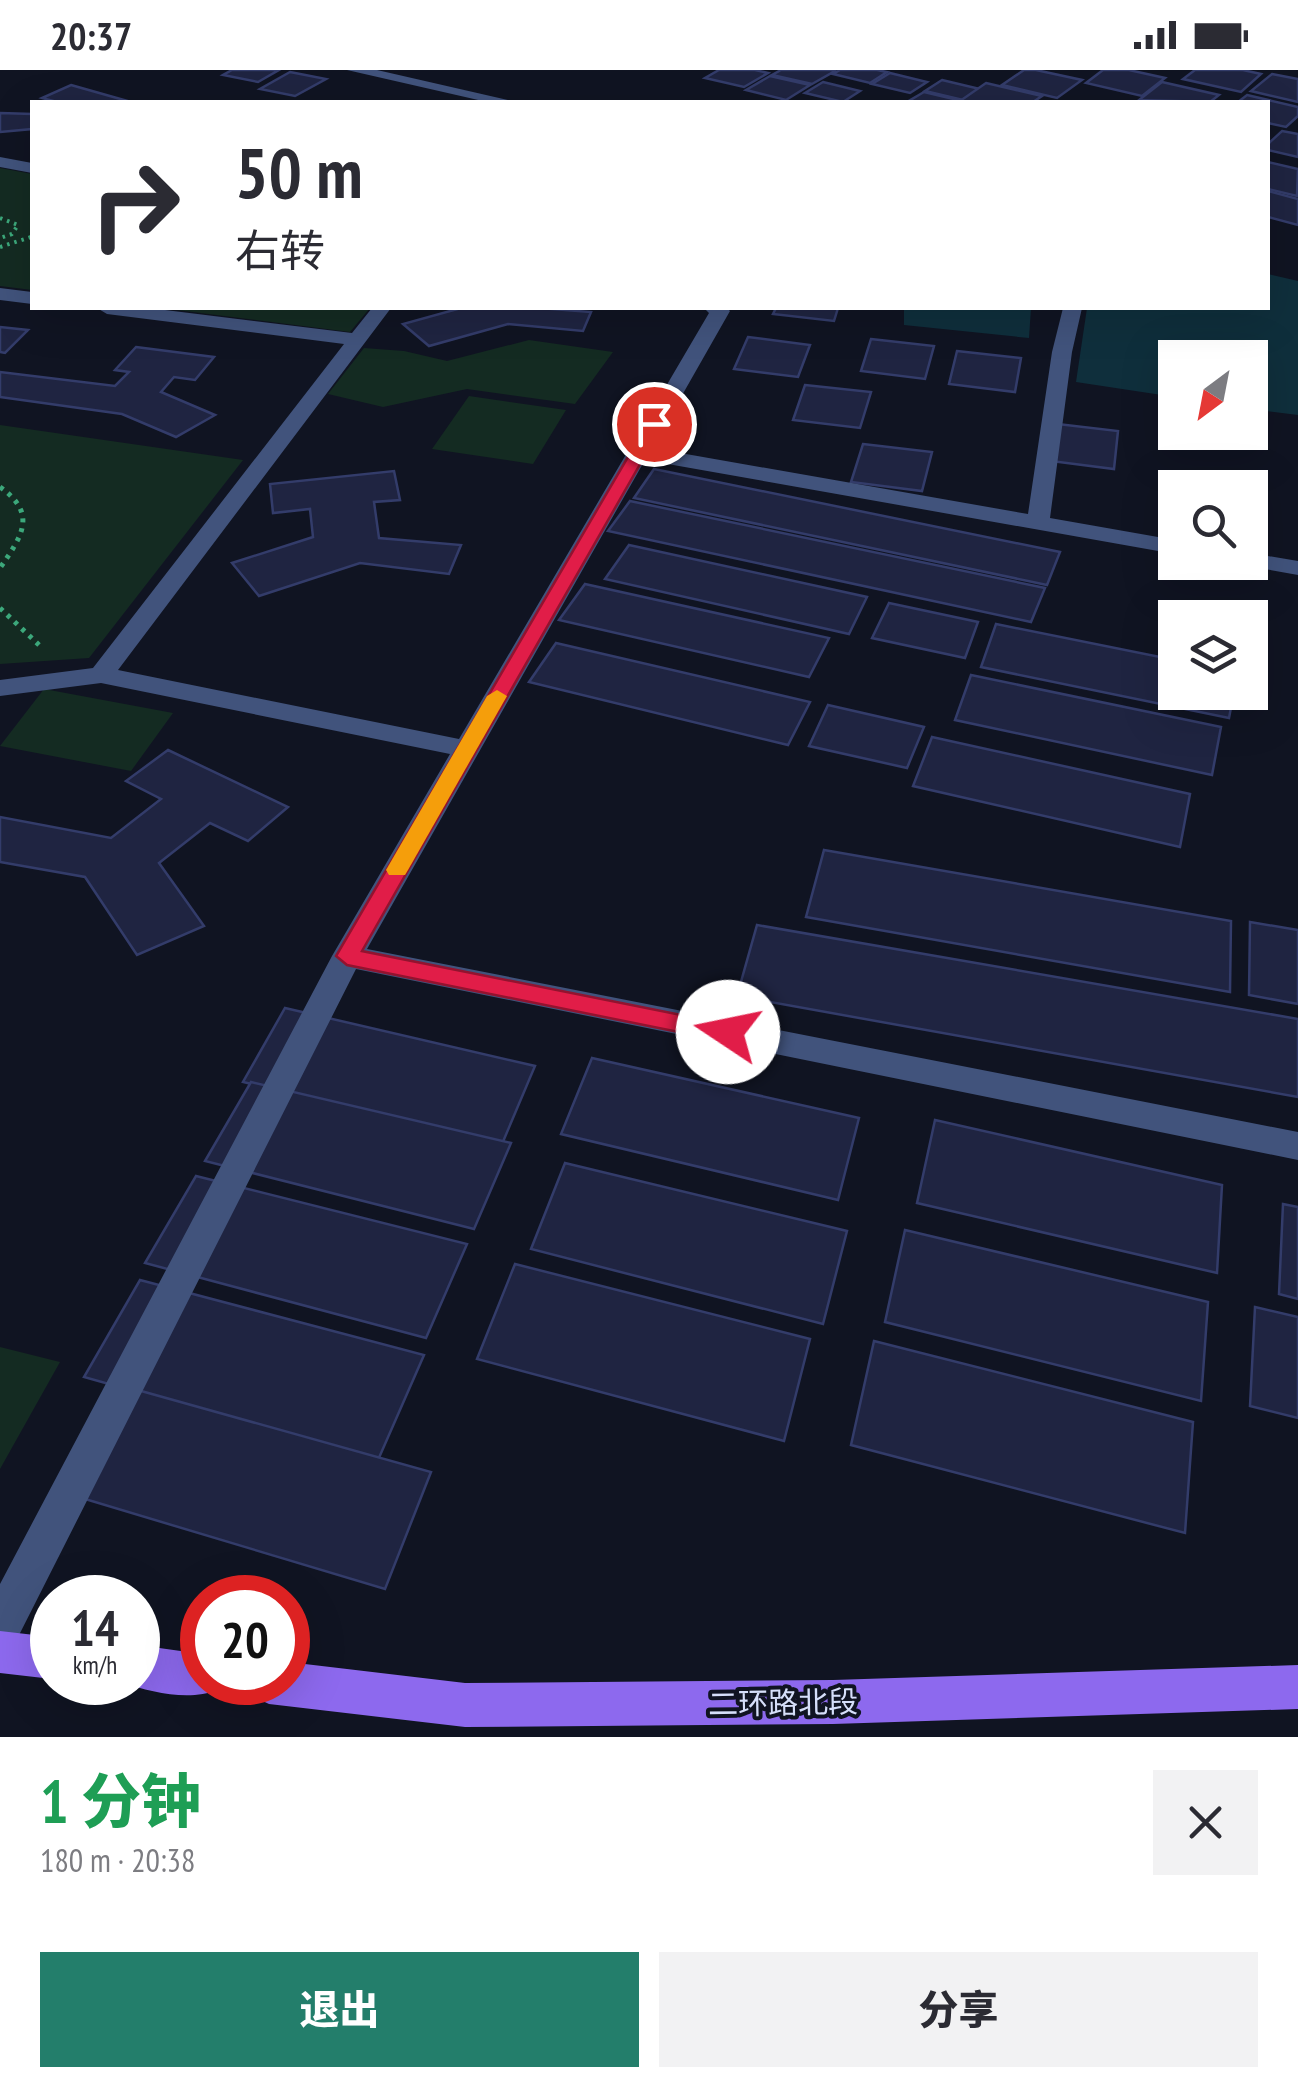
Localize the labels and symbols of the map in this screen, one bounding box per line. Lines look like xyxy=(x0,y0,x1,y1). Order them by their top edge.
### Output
north arrow xyxy=(1158,340,1268,450)
pin xyxy=(612,382,697,467)
position arrow xyxy=(676,980,780,1084)
speed limit sign: 20 xyxy=(180,1575,310,1705)
street label: 二环路北段 xyxy=(708,1681,858,1723)

